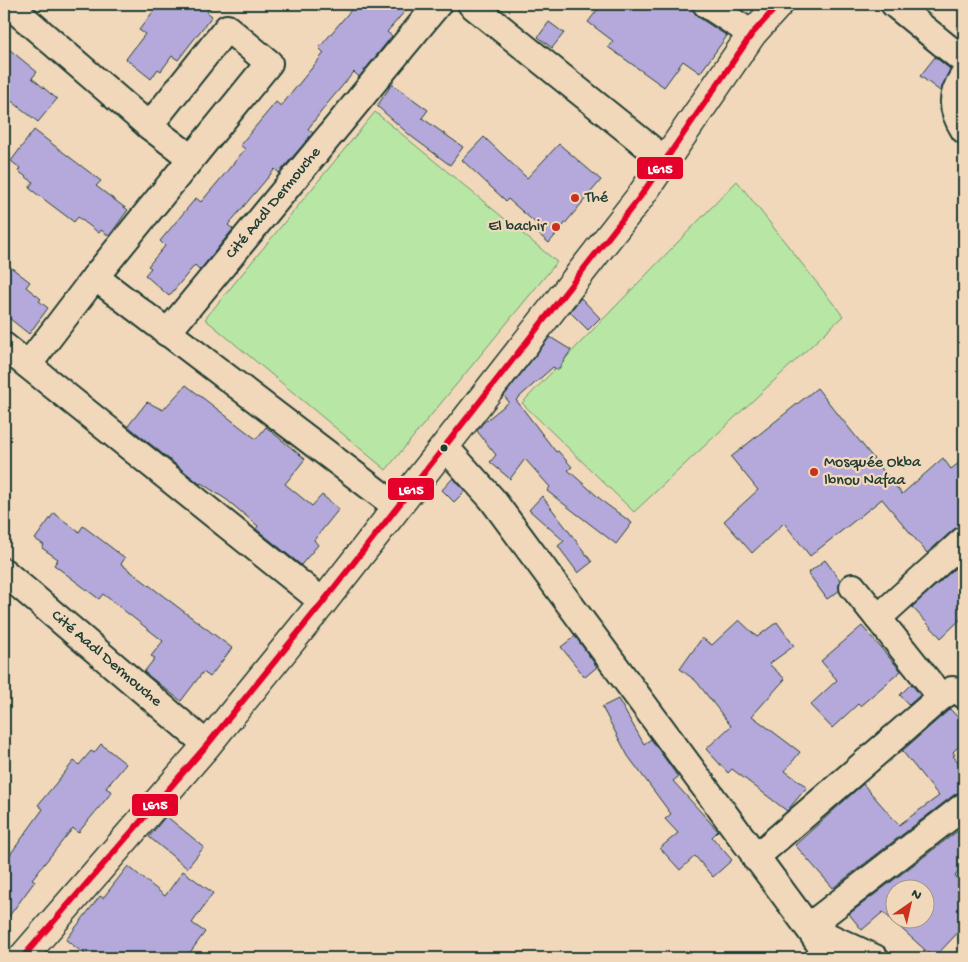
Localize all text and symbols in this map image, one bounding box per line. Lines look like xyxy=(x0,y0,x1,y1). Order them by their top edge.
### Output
street label: Cité Aadl Dermouche xyxy=(222,143,326,263)
line badge: L615 xyxy=(636,156,684,180)
text: L615 xyxy=(647,162,673,179)
place label: Thé xyxy=(584,189,609,208)
marker: Thé xyxy=(569,192,581,204)
place label: El bachir xyxy=(488,218,547,237)
marker: El bachir xyxy=(550,221,562,233)
unlabelled marker xyxy=(439,443,449,453)
place label: Mosquée Okba Ibnou Nafaa xyxy=(824,454,922,491)
marker: Mosquée Okba Ibnou Nafaa xyxy=(808,466,820,478)
line badge: L615 xyxy=(387,477,435,501)
text: L615 xyxy=(398,483,424,500)
street label: Cité Aadl Dermouche xyxy=(47,606,166,712)
line badge: L615 xyxy=(131,793,179,817)
text: L615 xyxy=(142,798,168,815)
north arrow xyxy=(886,880,936,930)
text: N xyxy=(907,886,924,905)

